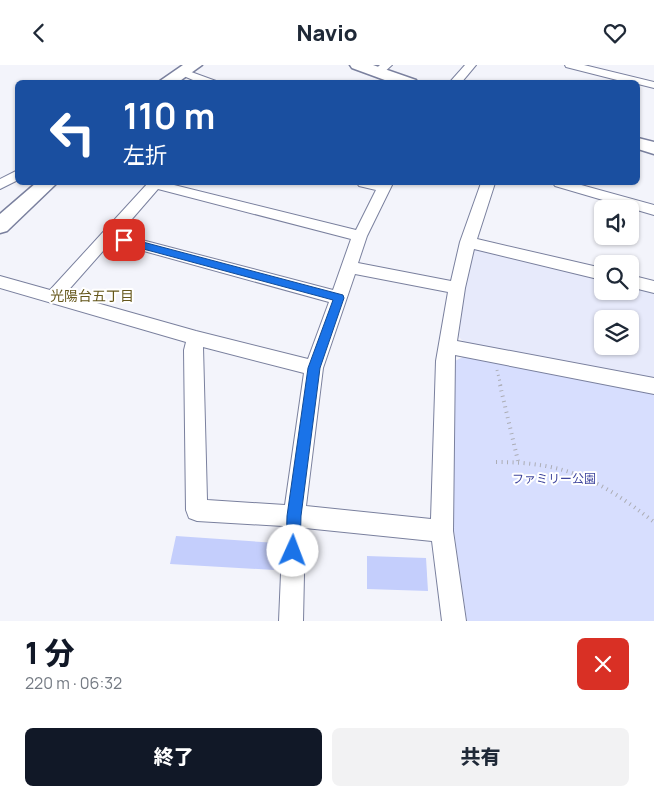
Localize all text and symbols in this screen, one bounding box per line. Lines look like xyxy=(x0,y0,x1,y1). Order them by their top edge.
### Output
text: Navio xyxy=(296,18,358,48)
icon: back xyxy=(25,19,53,47)
icon: heart xyxy=(601,19,629,47)
text: 110 m xyxy=(123,92,215,140)
icon: left xyxy=(40,100,105,165)
text: 左折 xyxy=(123,140,167,170)
map controls xyxy=(594,200,639,355)
button: sound xyxy=(594,200,639,245)
pin xyxy=(103,219,145,261)
icon: arrive xyxy=(110,226,138,254)
button: search xyxy=(594,255,639,300)
district label: 光陽台五丁目 xyxy=(50,286,134,305)
button: layers xyxy=(594,310,639,355)
park label: ファミリー公園 xyxy=(512,470,596,487)
position arrow xyxy=(266,524,318,576)
text: 1 分 xyxy=(25,632,75,673)
button: close xyxy=(577,638,629,690)
text: 220 m · 06:32 xyxy=(25,672,122,694)
button: 終了 xyxy=(25,728,322,786)
button: 共有 xyxy=(332,728,629,786)

